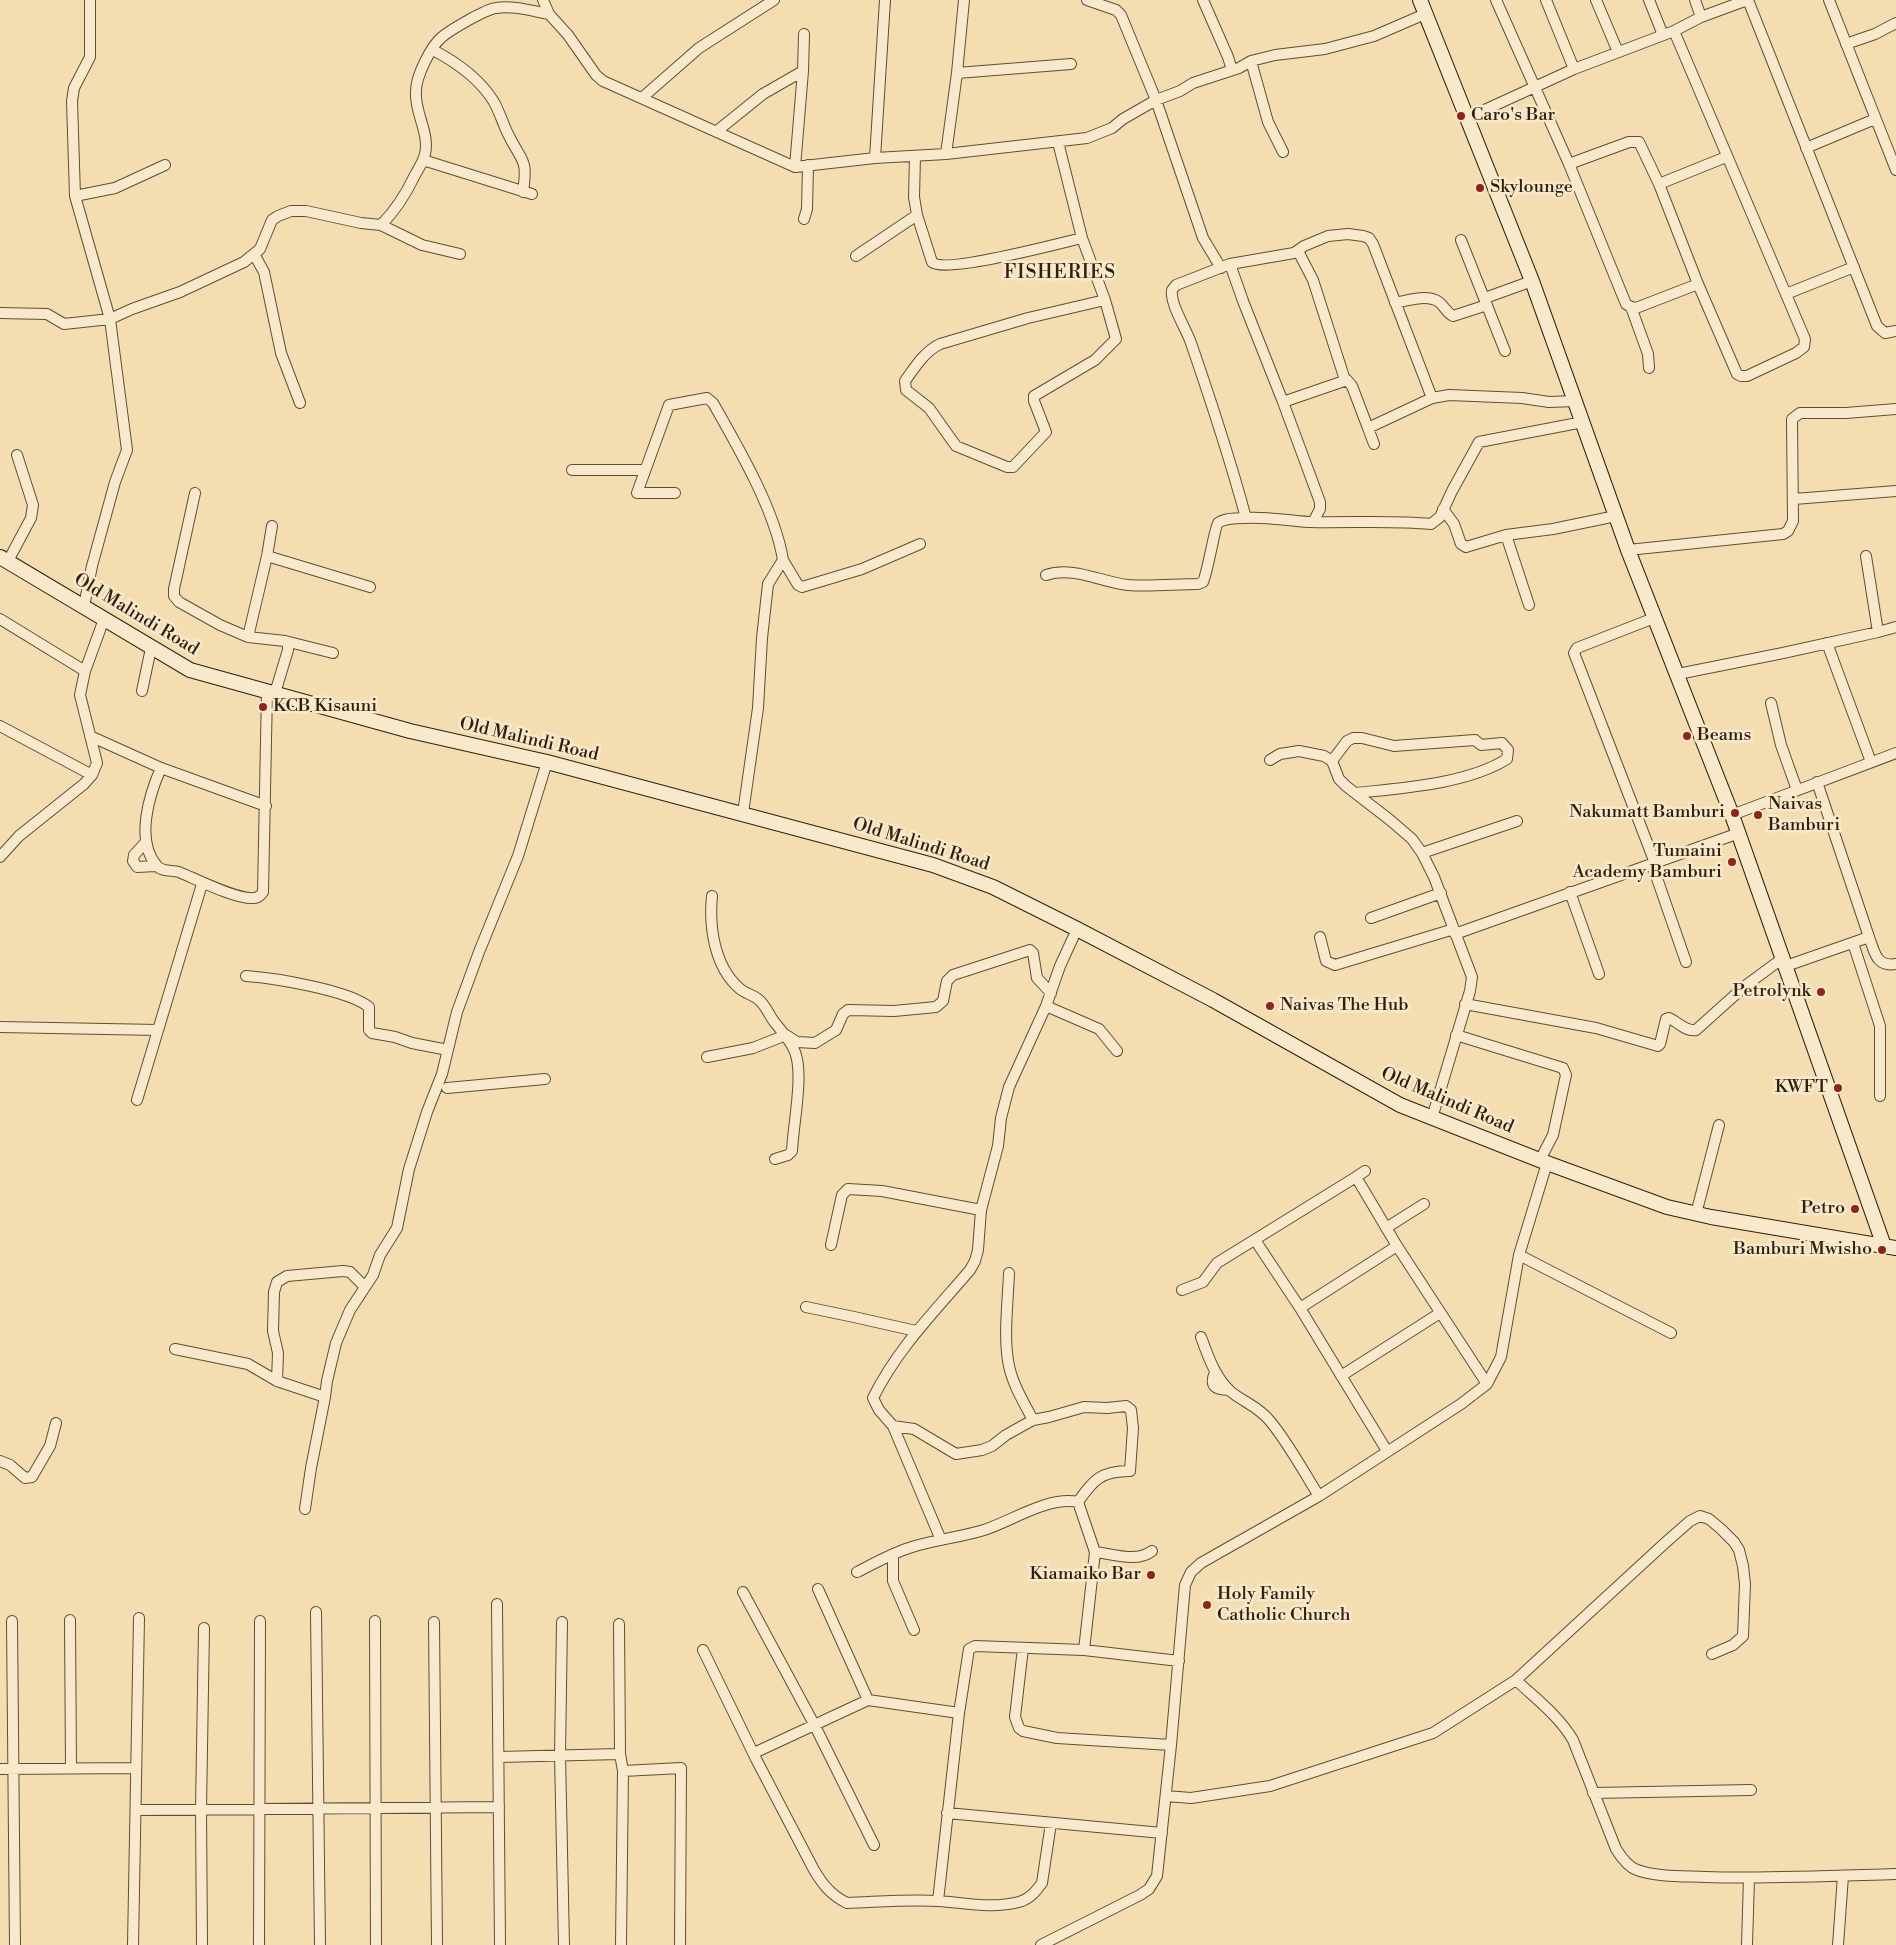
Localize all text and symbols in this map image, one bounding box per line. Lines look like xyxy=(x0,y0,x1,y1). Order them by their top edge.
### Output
place label: Caro's Bar xyxy=(1471,105,1555,127)
marker: Caro's Bar xyxy=(1455,110,1467,122)
place label: Skylounge xyxy=(1490,177,1573,199)
marker: Skylounge xyxy=(1474,182,1486,194)
district label: FISHERIES xyxy=(1003,262,1117,284)
street label: Old Malindi Road xyxy=(70,569,202,661)
place label: KCB Kisauni xyxy=(273,696,377,718)
marker: KCB Kisauni xyxy=(257,701,269,713)
street label: Old Malindi Road xyxy=(457,714,601,766)
place label: Beams xyxy=(1697,725,1752,747)
marker: Beams xyxy=(1681,730,1693,742)
place label: Naivas Bamburi xyxy=(1768,794,1840,836)
place label: Nakumatt Bamburi xyxy=(1569,802,1725,824)
marker: Nakumatt Bamburi xyxy=(1729,807,1741,819)
marker: Naivas Bamburi xyxy=(1752,809,1764,821)
street label: Old Malindi Road xyxy=(850,814,992,876)
place label: Tumaini Academy Bamburi xyxy=(1572,841,1722,884)
marker: Tumaini Academy Bamburi xyxy=(1726,856,1738,868)
place label: Petrolynk xyxy=(1732,981,1811,1003)
marker: Petrolynk xyxy=(1815,986,1827,998)
place label: Naivas The Hub xyxy=(1280,995,1409,1017)
marker: Naivas The Hub xyxy=(1264,1000,1276,1012)
street label: Old Malindi Road xyxy=(1377,1063,1517,1139)
place label: KWFT xyxy=(1775,1077,1828,1099)
marker: KWFT xyxy=(1832,1082,1844,1094)
place label: Petro xyxy=(1801,1198,1845,1220)
marker: Petro xyxy=(1849,1203,1861,1215)
place label: Bamburi Mwisho xyxy=(1733,1239,1872,1261)
marker: Bamburi Mwisho xyxy=(1876,1244,1888,1256)
place label: Kiamaiko Bar xyxy=(1029,1564,1141,1586)
marker: Kiamaiko Bar xyxy=(1145,1569,1157,1581)
place label: Holy Family Catholic Church xyxy=(1217,1584,1351,1626)
marker: Holy Family Catholic Church xyxy=(1201,1599,1213,1611)

